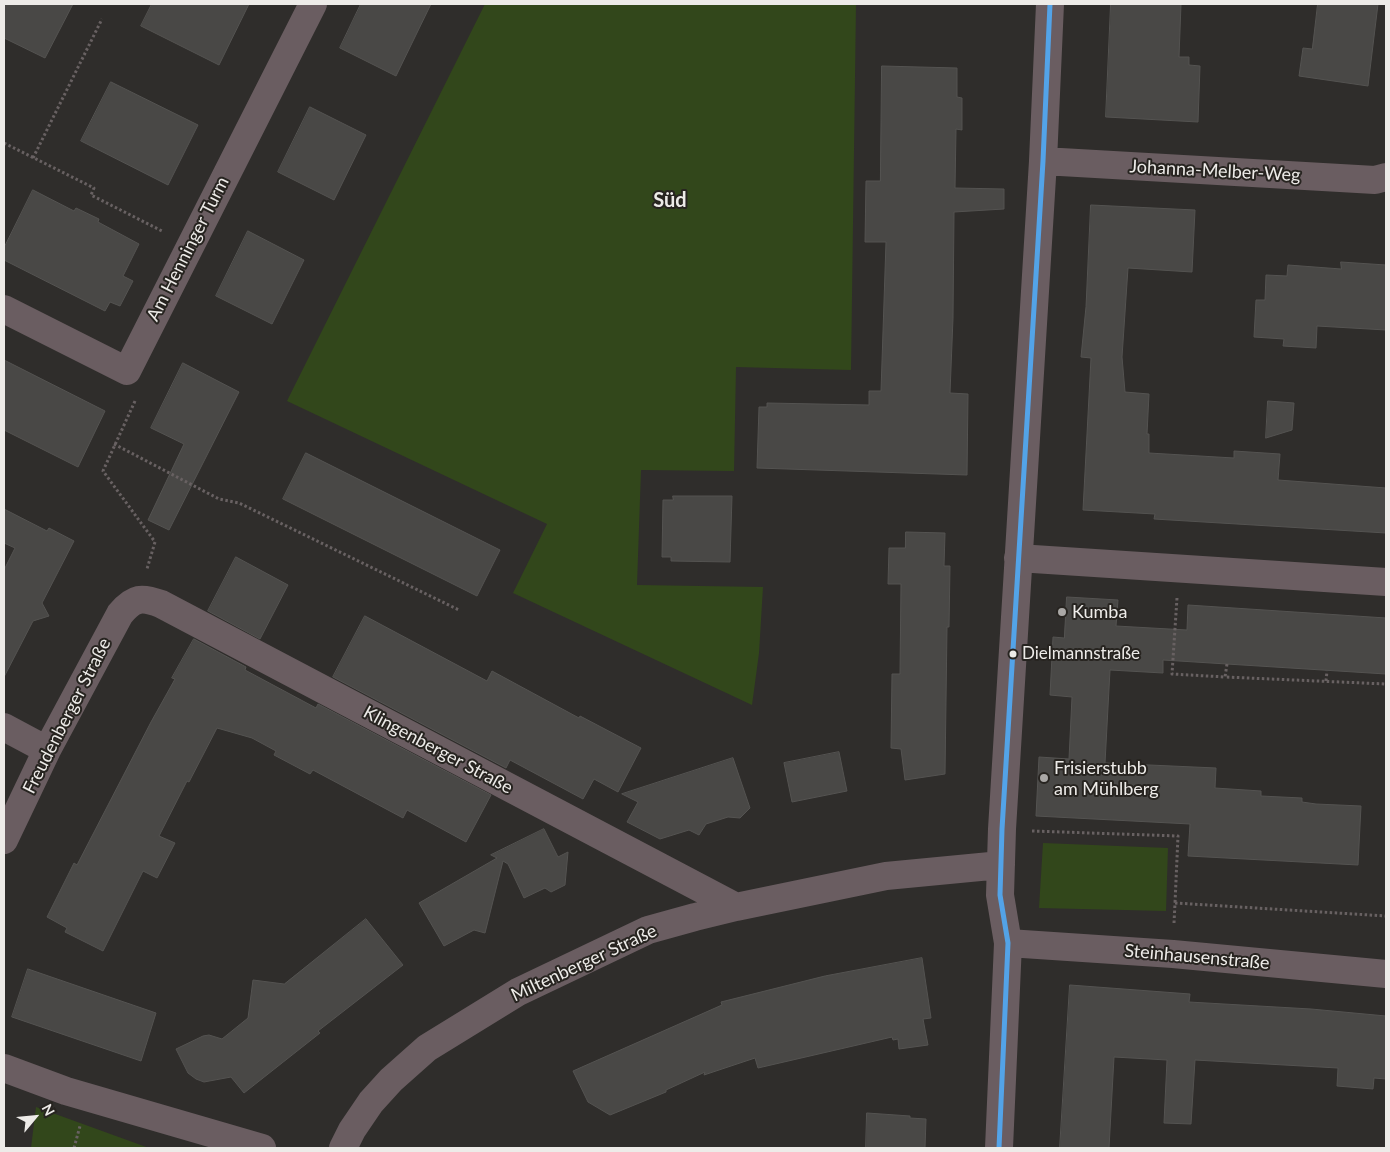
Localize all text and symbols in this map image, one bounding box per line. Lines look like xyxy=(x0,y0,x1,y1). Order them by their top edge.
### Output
street label: Johanna-Melber-Weg xyxy=(1129,156,1301,186)
street label: Am Henninger Turm xyxy=(142,173,234,325)
district label: Süd xyxy=(653,189,687,213)
place label: Kumba xyxy=(1072,601,1127,623)
marker: Kumba xyxy=(1056,606,1068,618)
street label: Freudenberger Straße xyxy=(18,635,116,797)
place label: Dielmannstraße xyxy=(1022,644,1140,664)
marker: Dielmannstraße xyxy=(1008,649,1018,659)
street label: Klingenberger Straße xyxy=(360,701,516,799)
place label: Frisierstubb am Mühlberg xyxy=(1054,757,1159,800)
marker: Frisierstubb am Mühlberg xyxy=(1038,772,1050,784)
street label: Miltenberger Straße xyxy=(508,920,660,1006)
street label: Steinhausenstraße xyxy=(1124,940,1270,974)
north arrow xyxy=(10,1092,60,1142)
text: N xyxy=(39,1101,59,1118)

